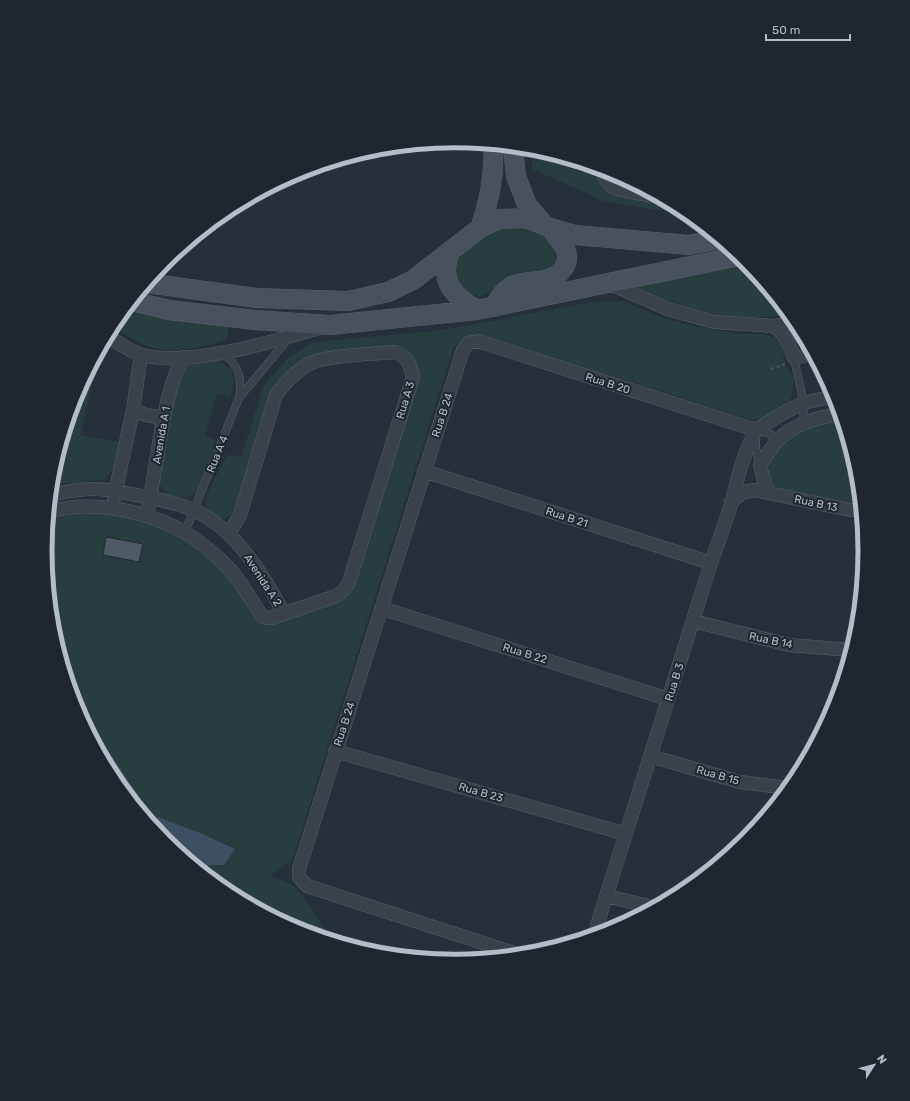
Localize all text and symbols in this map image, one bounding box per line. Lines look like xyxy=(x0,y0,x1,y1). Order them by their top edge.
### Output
scale bar xyxy=(766,16,850,42)
text: 50 m xyxy=(772,23,800,37)
street label: Rua B 20 xyxy=(584,370,632,397)
street label: Rua A 3 xyxy=(394,379,417,421)
street label: Rua B 24 xyxy=(429,391,456,439)
street label: Avenida A 1 xyxy=(150,405,173,465)
street label: Rua A 4 xyxy=(204,434,231,475)
street label: Rua B 13 xyxy=(793,493,839,514)
street label: Rua B 21 xyxy=(544,505,590,530)
street label: Avenida A 2 xyxy=(241,552,284,609)
street label: Rua B 14 xyxy=(748,630,794,651)
street label: Rua B 22 xyxy=(501,641,549,666)
street label: Rua B 3 xyxy=(663,661,687,703)
street label: Rua B 24 xyxy=(331,700,358,748)
street label: Rua B 15 xyxy=(695,763,741,788)
street label: Rua B 23 xyxy=(457,780,505,805)
north arrow xyxy=(854,1045,894,1085)
text: N xyxy=(874,1052,889,1067)

